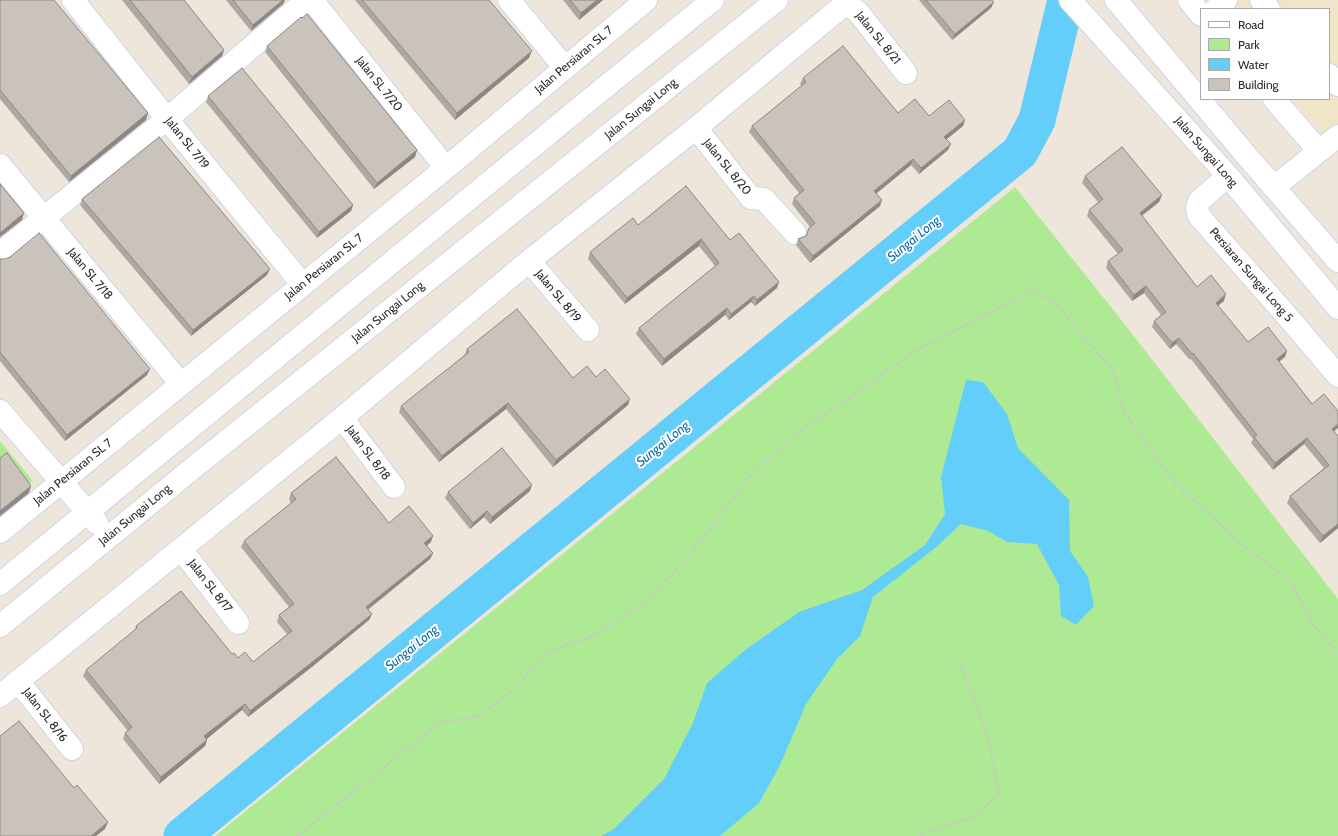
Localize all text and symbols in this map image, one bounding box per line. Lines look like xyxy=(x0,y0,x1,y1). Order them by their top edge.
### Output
legend xyxy=(1200,8,1330,100)
street label: Jalan SL 8/21 xyxy=(852,9,904,67)
text: Road xyxy=(1238,17,1264,32)
street label: Jalan Persiaran SL 7 xyxy=(532,23,616,97)
text: Park xyxy=(1238,37,1260,52)
street label: Jalan SL 7/20 xyxy=(353,54,405,114)
text: Water xyxy=(1238,57,1268,72)
street label: Jalan Sungai Long xyxy=(602,75,680,143)
text: Building xyxy=(1238,77,1279,92)
street label: Jalan SL 7/19 xyxy=(162,114,212,172)
street label: Jalan Sungai Long xyxy=(1171,114,1241,190)
street label: Jalan SL 8/20 xyxy=(700,136,754,198)
water label: Sungai Long xyxy=(884,213,944,265)
street label: Persiaran Sungai Long 5 xyxy=(1206,225,1296,325)
street label: Jalan Persiaran SL 7 xyxy=(282,231,366,303)
street label: Jalan SL 7/18 xyxy=(64,245,116,303)
street label: Jalan SL 8/19 xyxy=(532,267,584,325)
street label: Jalan Sungai Long xyxy=(349,278,427,346)
water label: Sungai Long xyxy=(633,418,693,470)
street label: Jalan SL 8/18 xyxy=(343,423,393,483)
street label: Jalan Persiaran SL 7 xyxy=(31,436,115,508)
street label: Jalan Sungai Long xyxy=(96,481,174,549)
street label: Jalan SL 8/17 xyxy=(185,557,235,615)
water label: Sungai Long xyxy=(382,622,442,674)
street label: Jalan SL 8/16 xyxy=(20,685,70,745)

